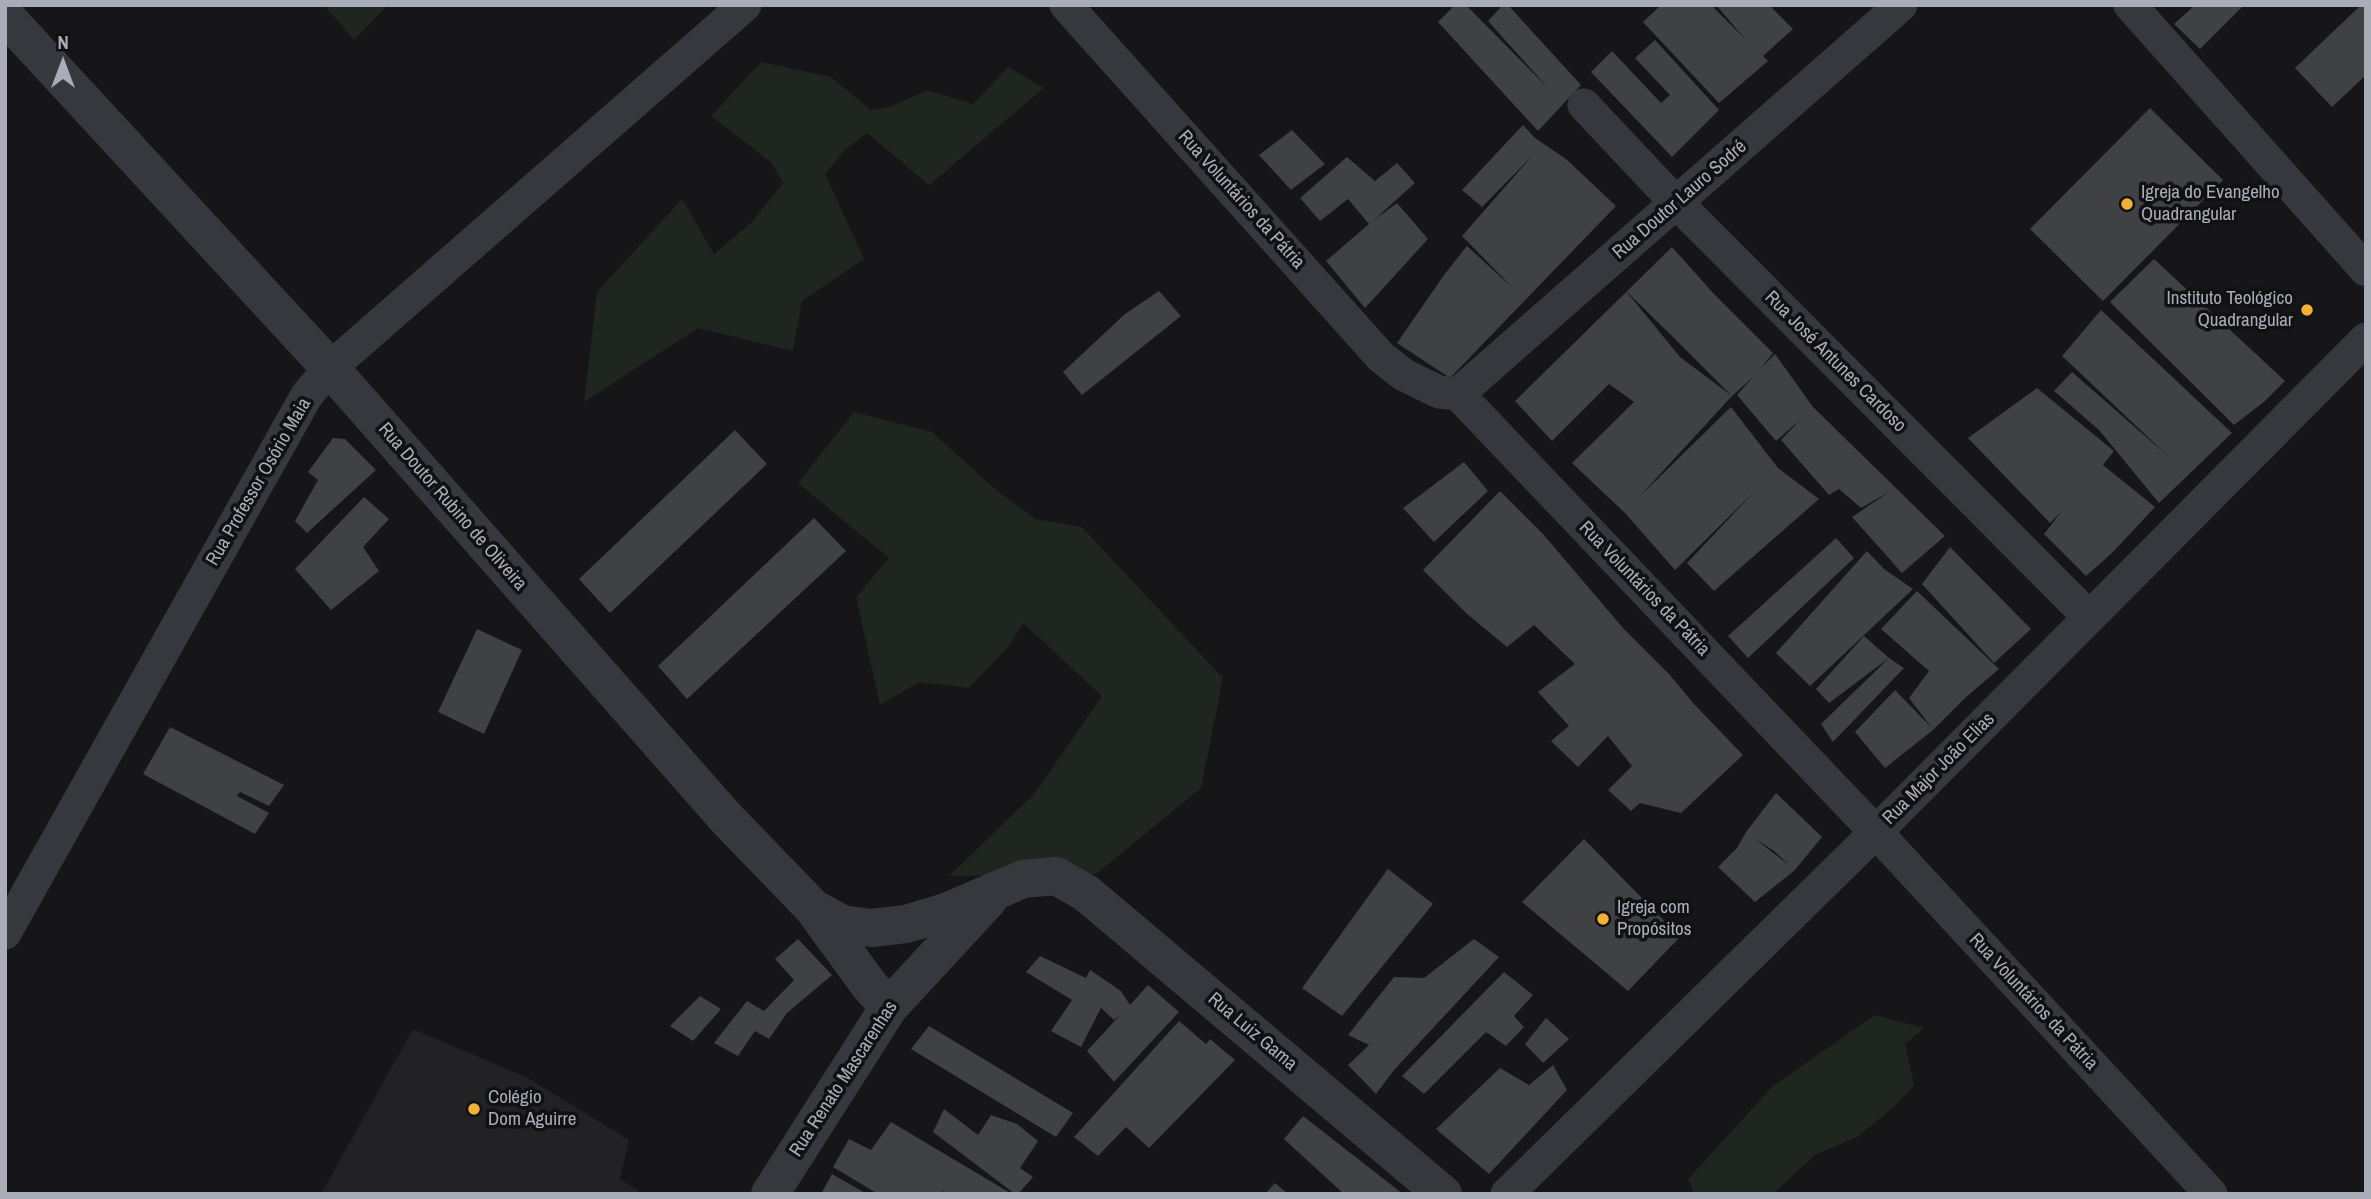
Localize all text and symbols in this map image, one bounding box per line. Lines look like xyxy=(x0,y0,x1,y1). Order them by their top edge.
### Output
north arrow xyxy=(28,28,98,98)
text: N xyxy=(57,29,69,55)
street label: Rua Voluntários da Pátria xyxy=(1173,126,1309,274)
street label: Rua Doutor Lauro Sodré xyxy=(1608,136,1752,264)
place label: Igreja do Evangelho Quadrangular xyxy=(2141,182,2280,226)
marker: Igreja do Evangelho Quadrangular xyxy=(2119,196,2135,212)
street label: Rua José Antunes Cardoso xyxy=(1760,287,1910,437)
place label: Instituto Teológico Quadrangular xyxy=(2167,288,2293,332)
marker: Instituto Teológico Quadrangular xyxy=(2299,302,2315,318)
street label: Rua Professor Osório Maia xyxy=(202,394,316,570)
street label: Rua Doutor Rubino de Oliveira xyxy=(373,418,531,596)
street label: Rua Voluntários da Pátria xyxy=(1574,517,1714,661)
street label: Rua Major João Elias xyxy=(1878,708,2000,830)
place label: Igreja com Propósitos xyxy=(1617,897,1691,941)
marker: Igreja com Propósitos xyxy=(1595,911,1611,927)
street label: Rua Voluntários da Pátria xyxy=(1964,929,2102,1075)
street label: Rua Luiz Gama xyxy=(1203,988,1301,1076)
street label: Rua Renato Mascarenhas xyxy=(785,997,903,1161)
place label: Colégio Dom Aguirre xyxy=(488,1087,576,1131)
marker: Colégio Dom Aguirre xyxy=(466,1101,482,1117)

